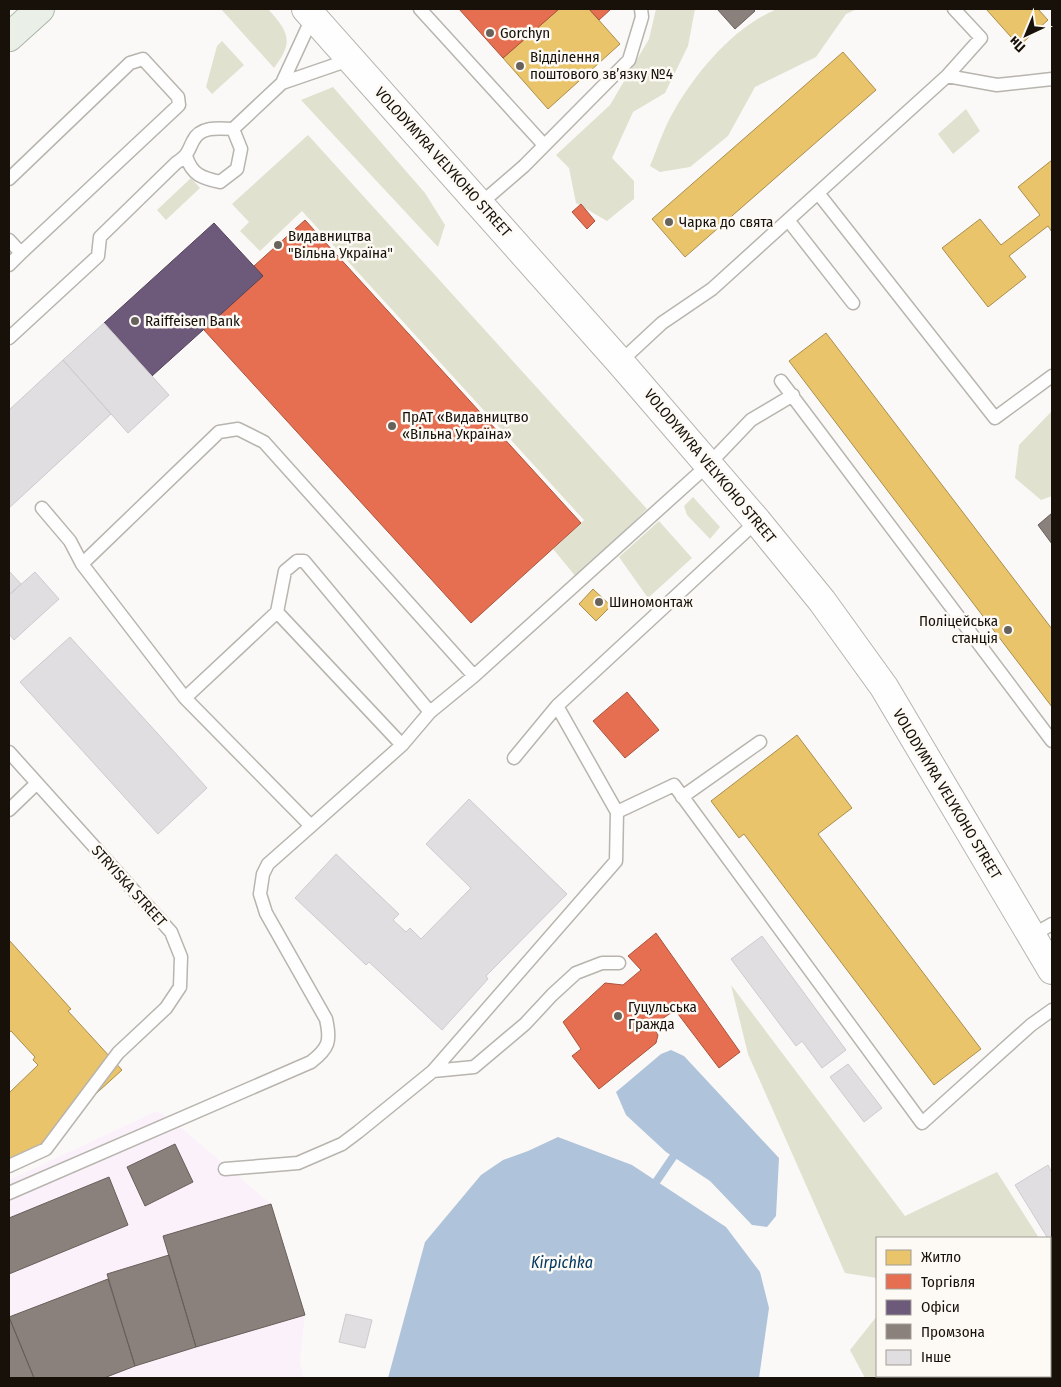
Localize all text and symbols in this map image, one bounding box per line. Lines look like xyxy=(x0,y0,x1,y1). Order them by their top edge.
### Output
north arrow xyxy=(1001,10,1051,60)
place label: Gorchyn xyxy=(500,24,550,42)
marker: Gorchyn xyxy=(484,27,496,39)
text: Пн xyxy=(1006,32,1029,56)
place label: Відділення поштового зв’язку №4 xyxy=(530,48,673,83)
marker: Відділення поштового зв’язку №4 xyxy=(514,60,526,72)
street label: VOLODYMYRA VELYKOHO STREET xyxy=(371,83,515,241)
place label: Чарка до свята xyxy=(679,213,773,231)
marker: Чарка до свята xyxy=(663,216,675,228)
place label: Видавництва "Вільна Україна" xyxy=(288,227,393,262)
marker: Видавництва "Вільна Україна" xyxy=(272,239,284,251)
place label: Raiffeisen Bank xyxy=(145,312,240,330)
marker: Raiffeisen Bank xyxy=(129,315,141,327)
street label: VOLODYMYRA VELYKOHO STREET xyxy=(640,385,780,547)
place label: ПрАТ «Видавництво «Вільна Україна» xyxy=(402,408,529,443)
marker: ПрАТ «Видавництво «Вільна Україна» xyxy=(386,420,398,432)
place label: Шиномонтаж xyxy=(609,593,693,611)
marker: Шиномонтаж xyxy=(593,596,605,608)
place label: Поліцейська станція xyxy=(919,612,998,647)
marker: Поліцейська станція xyxy=(1002,624,1014,636)
street label: VOLODYMYRA VELYKOHO STREET xyxy=(889,706,1005,882)
street label: STRYISKA STREET xyxy=(88,842,170,930)
place label: Гуцульська Гражда xyxy=(628,998,697,1033)
marker: Гуцульська Гражда xyxy=(612,1010,624,1022)
legend xyxy=(876,1237,1051,1377)
text: Житло xyxy=(921,1248,961,1266)
water label: Kirpichka xyxy=(531,1253,593,1272)
text: Торгівля xyxy=(921,1273,975,1291)
text: Офіси xyxy=(921,1298,960,1316)
text: Промзона xyxy=(921,1323,985,1341)
text: Інше xyxy=(921,1348,951,1366)

